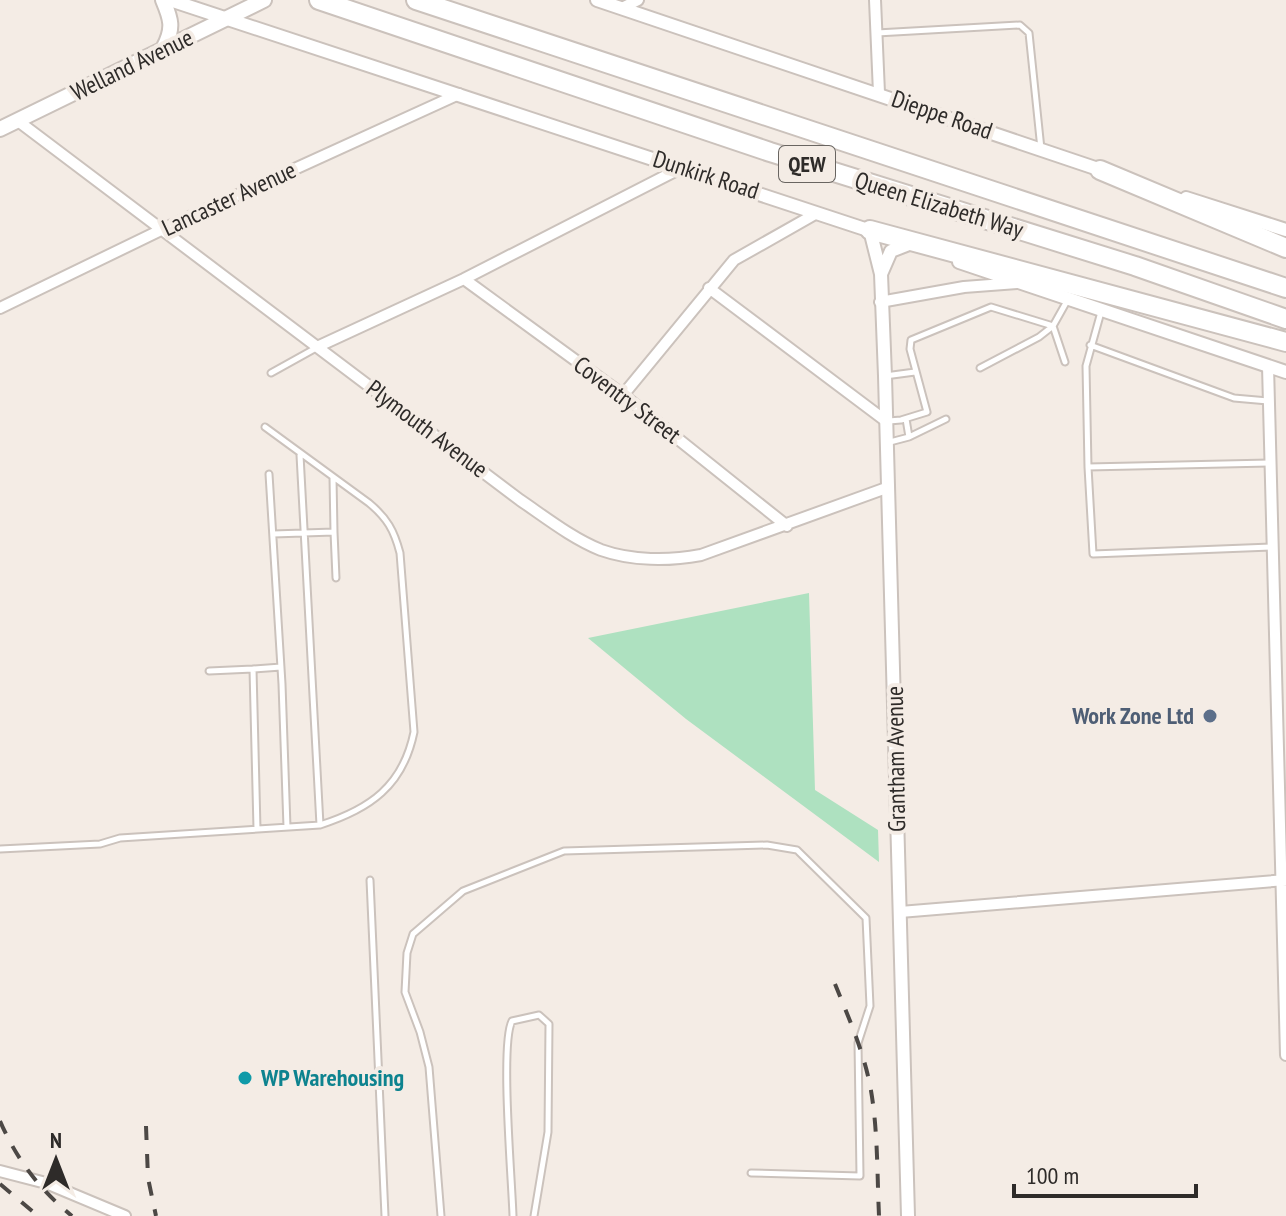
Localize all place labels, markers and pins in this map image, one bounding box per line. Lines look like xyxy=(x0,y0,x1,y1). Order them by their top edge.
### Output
place label: Work Zone Ltd xyxy=(1071,700,1194,731)
marker: Work Zone Ltd xyxy=(1201,707,1219,725)
place label: WP Warehousing xyxy=(260,1062,404,1093)
marker: WP Warehousing xyxy=(236,1069,254,1087)

